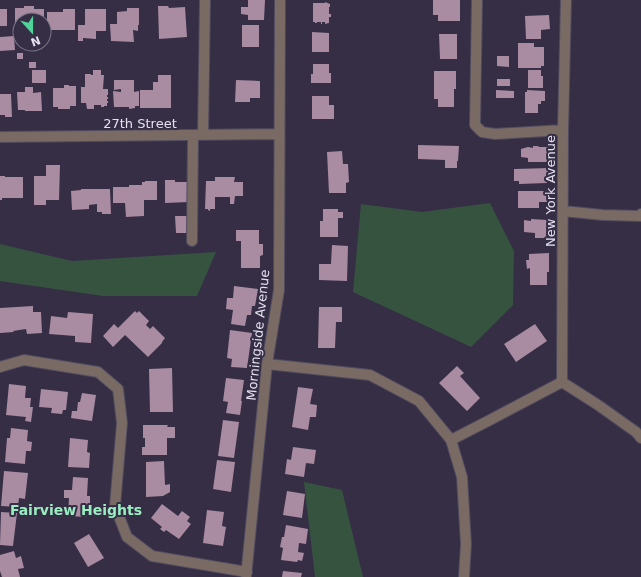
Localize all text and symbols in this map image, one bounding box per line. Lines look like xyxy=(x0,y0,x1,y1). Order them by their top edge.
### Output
north arrow xyxy=(12,12,52,52)
text: N xyxy=(29,33,42,49)
street label: 27th Street xyxy=(103,116,177,131)
street label: New York Avenue xyxy=(543,135,558,247)
street label: Morningside Avenue xyxy=(244,269,272,401)
district label: Fairview Heights xyxy=(10,502,142,518)

